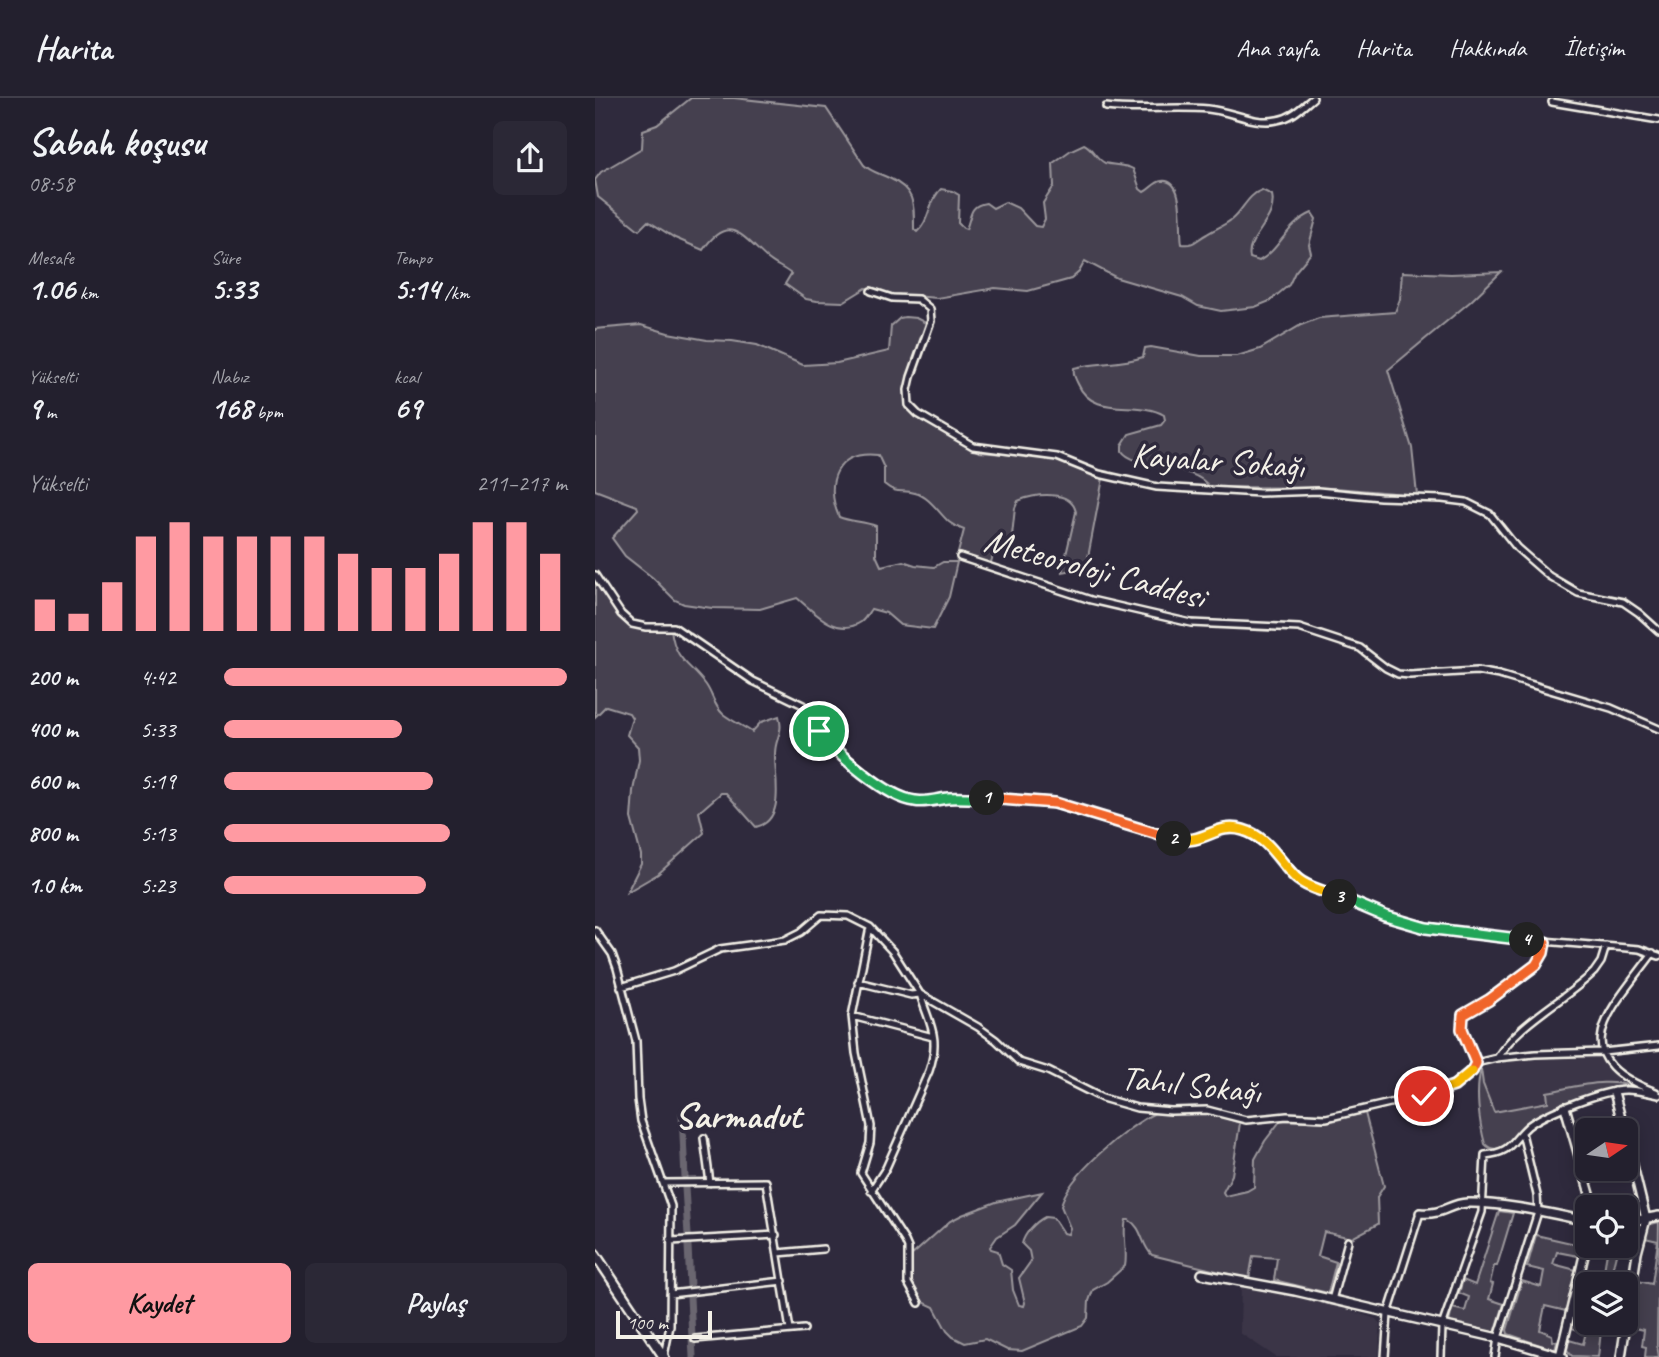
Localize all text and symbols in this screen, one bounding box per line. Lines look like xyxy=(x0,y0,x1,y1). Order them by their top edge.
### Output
text: Harita xyxy=(35,27,112,69)
text: Ana sayfa xyxy=(1237,33,1318,63)
text: Harita xyxy=(1356,33,1411,63)
text: Hakkında xyxy=(1449,33,1526,63)
text: İletişim xyxy=(1564,33,1624,63)
text: Sabah koşusu xyxy=(28,119,205,166)
button: share xyxy=(493,121,567,195)
text: 08:58 xyxy=(28,169,74,198)
text: Mesafe xyxy=(28,246,74,270)
text: Süre xyxy=(211,246,240,270)
text: Tempo xyxy=(394,246,432,270)
text: 1.06 xyxy=(28,270,75,308)
text: 5:33 xyxy=(211,270,257,308)
text: 5:14 xyxy=(394,270,440,308)
text: km xyxy=(75,281,98,305)
text: /km xyxy=(440,281,469,305)
text: Yükselti xyxy=(28,365,77,389)
text: Nabız xyxy=(211,365,249,389)
text: kcal xyxy=(394,365,419,389)
text: 9 xyxy=(28,389,41,427)
text: 168 xyxy=(211,389,252,427)
text: 69 xyxy=(394,389,421,427)
text: m xyxy=(41,400,56,424)
text: bpm xyxy=(252,400,283,424)
street label: Kayalar Sokağı xyxy=(1130,432,1307,489)
text: Yükselti xyxy=(28,469,88,498)
text: 211–217 m xyxy=(476,469,567,498)
street label: Meteoroloji Caddesi xyxy=(980,517,1214,621)
text: 200 m xyxy=(28,663,78,692)
text: 4:42 xyxy=(140,663,176,692)
pin xyxy=(789,701,849,761)
icon: arrive xyxy=(800,712,838,750)
text: 400 m xyxy=(28,715,78,744)
text: 5:33 xyxy=(140,715,176,744)
text: 600 m xyxy=(28,767,78,796)
text: 5:19 xyxy=(140,767,176,796)
pin: 1 xyxy=(969,780,1005,816)
text: 1 xyxy=(982,785,991,809)
text: 800 m xyxy=(28,819,78,848)
text: 5:13 xyxy=(140,819,176,848)
pin: 2 xyxy=(1157,822,1191,856)
text: 2 xyxy=(1169,826,1178,850)
text: 1.0 km xyxy=(28,871,82,900)
text: 5:23 xyxy=(140,871,176,900)
pin: 3 xyxy=(1323,880,1357,914)
text: 3 xyxy=(1335,884,1344,908)
pin: 4 xyxy=(1509,922,1545,958)
text: 4 xyxy=(1522,927,1531,951)
street label: Tahıl Sokağı xyxy=(1119,1055,1264,1114)
pin xyxy=(1394,1066,1454,1126)
icon: check xyxy=(1405,1077,1443,1115)
district label: Sarmadut xyxy=(675,1092,805,1139)
north arrow xyxy=(1575,1118,1638,1181)
map controls xyxy=(1575,1118,1638,1335)
button: locate xyxy=(1575,1195,1638,1258)
button: Kaydet xyxy=(28,1263,291,1343)
button: Paylaş xyxy=(305,1263,567,1343)
button: layers xyxy=(1575,1272,1638,1335)
scale bar xyxy=(616,1308,712,1340)
text: 100 m xyxy=(627,1311,668,1335)

